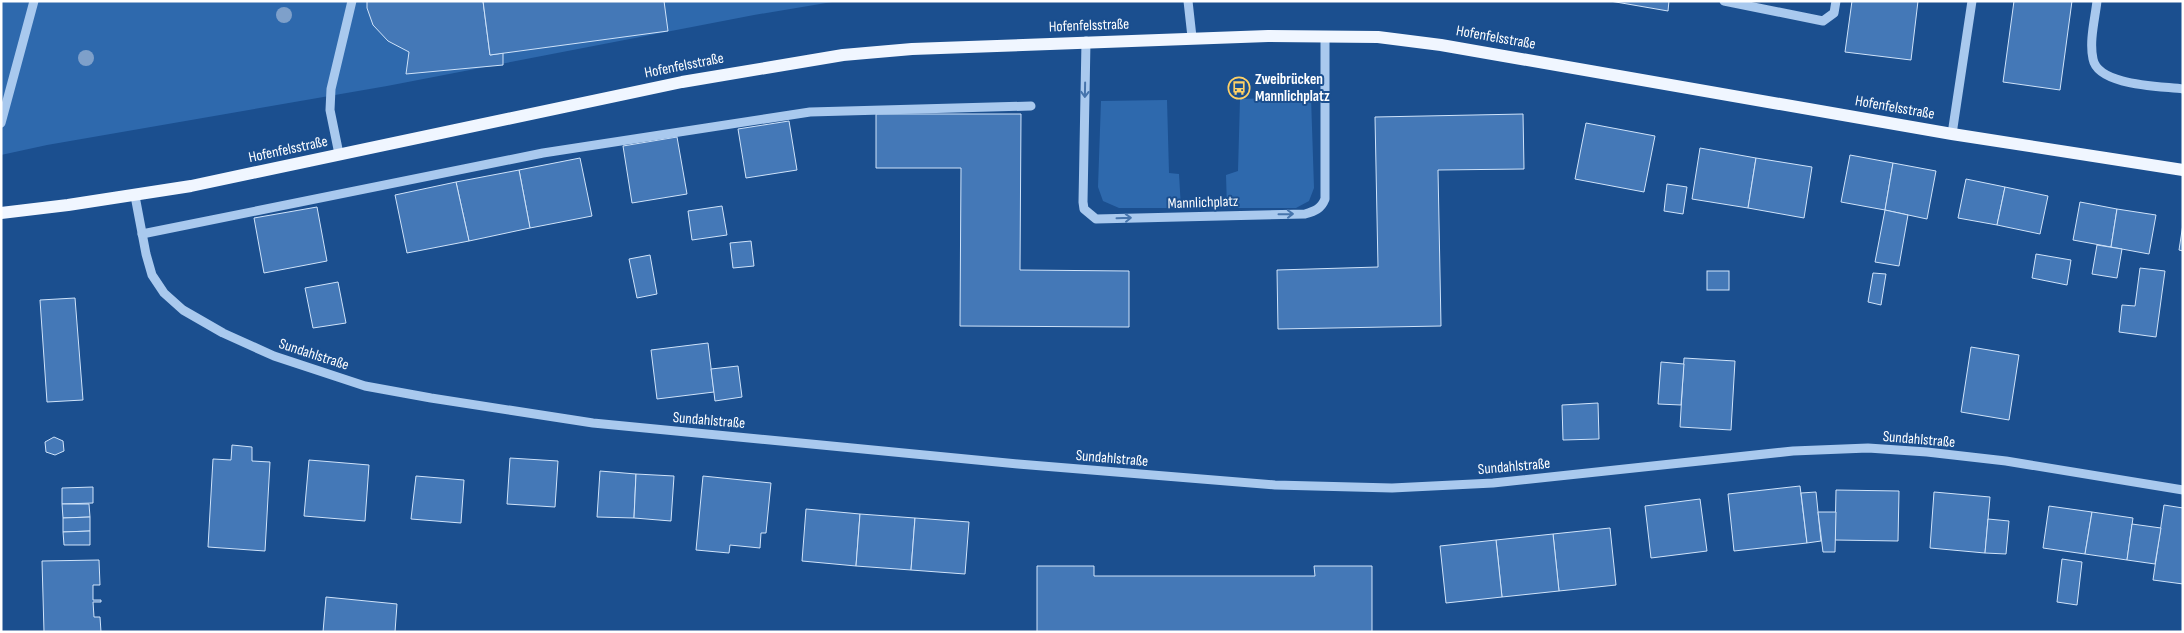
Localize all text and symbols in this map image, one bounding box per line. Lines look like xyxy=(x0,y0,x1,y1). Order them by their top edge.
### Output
street label: Hofenfelsstraße xyxy=(1048,15,1130,36)
street label: Hofenfelsstraße xyxy=(1455,21,1537,54)
street label: Hofenfelsstraße xyxy=(643,48,725,82)
place label: Zweibrücken Mannlichplatz xyxy=(1255,70,1330,106)
bus stop icon: Zweibrücken Mannlichplatz xyxy=(1227,76,1251,100)
one-way arrow xyxy=(1080,82,1090,98)
street label: Hofenfelsstraße xyxy=(1854,91,1936,124)
street label: Hofenfelsstraße xyxy=(247,132,329,167)
street label: Mannlichplatz xyxy=(1167,192,1239,213)
one-way arrow xyxy=(1278,209,1294,219)
one-way arrow xyxy=(1115,214,1131,223)
street label: Sundahlstraße xyxy=(276,334,351,375)
street label: Sundahlstraße xyxy=(672,408,746,433)
street label: Sundahlstraße xyxy=(1882,427,1956,452)
street label: Sundahlstraße xyxy=(1075,446,1149,471)
street label: Sundahlstraße xyxy=(1477,454,1551,479)

